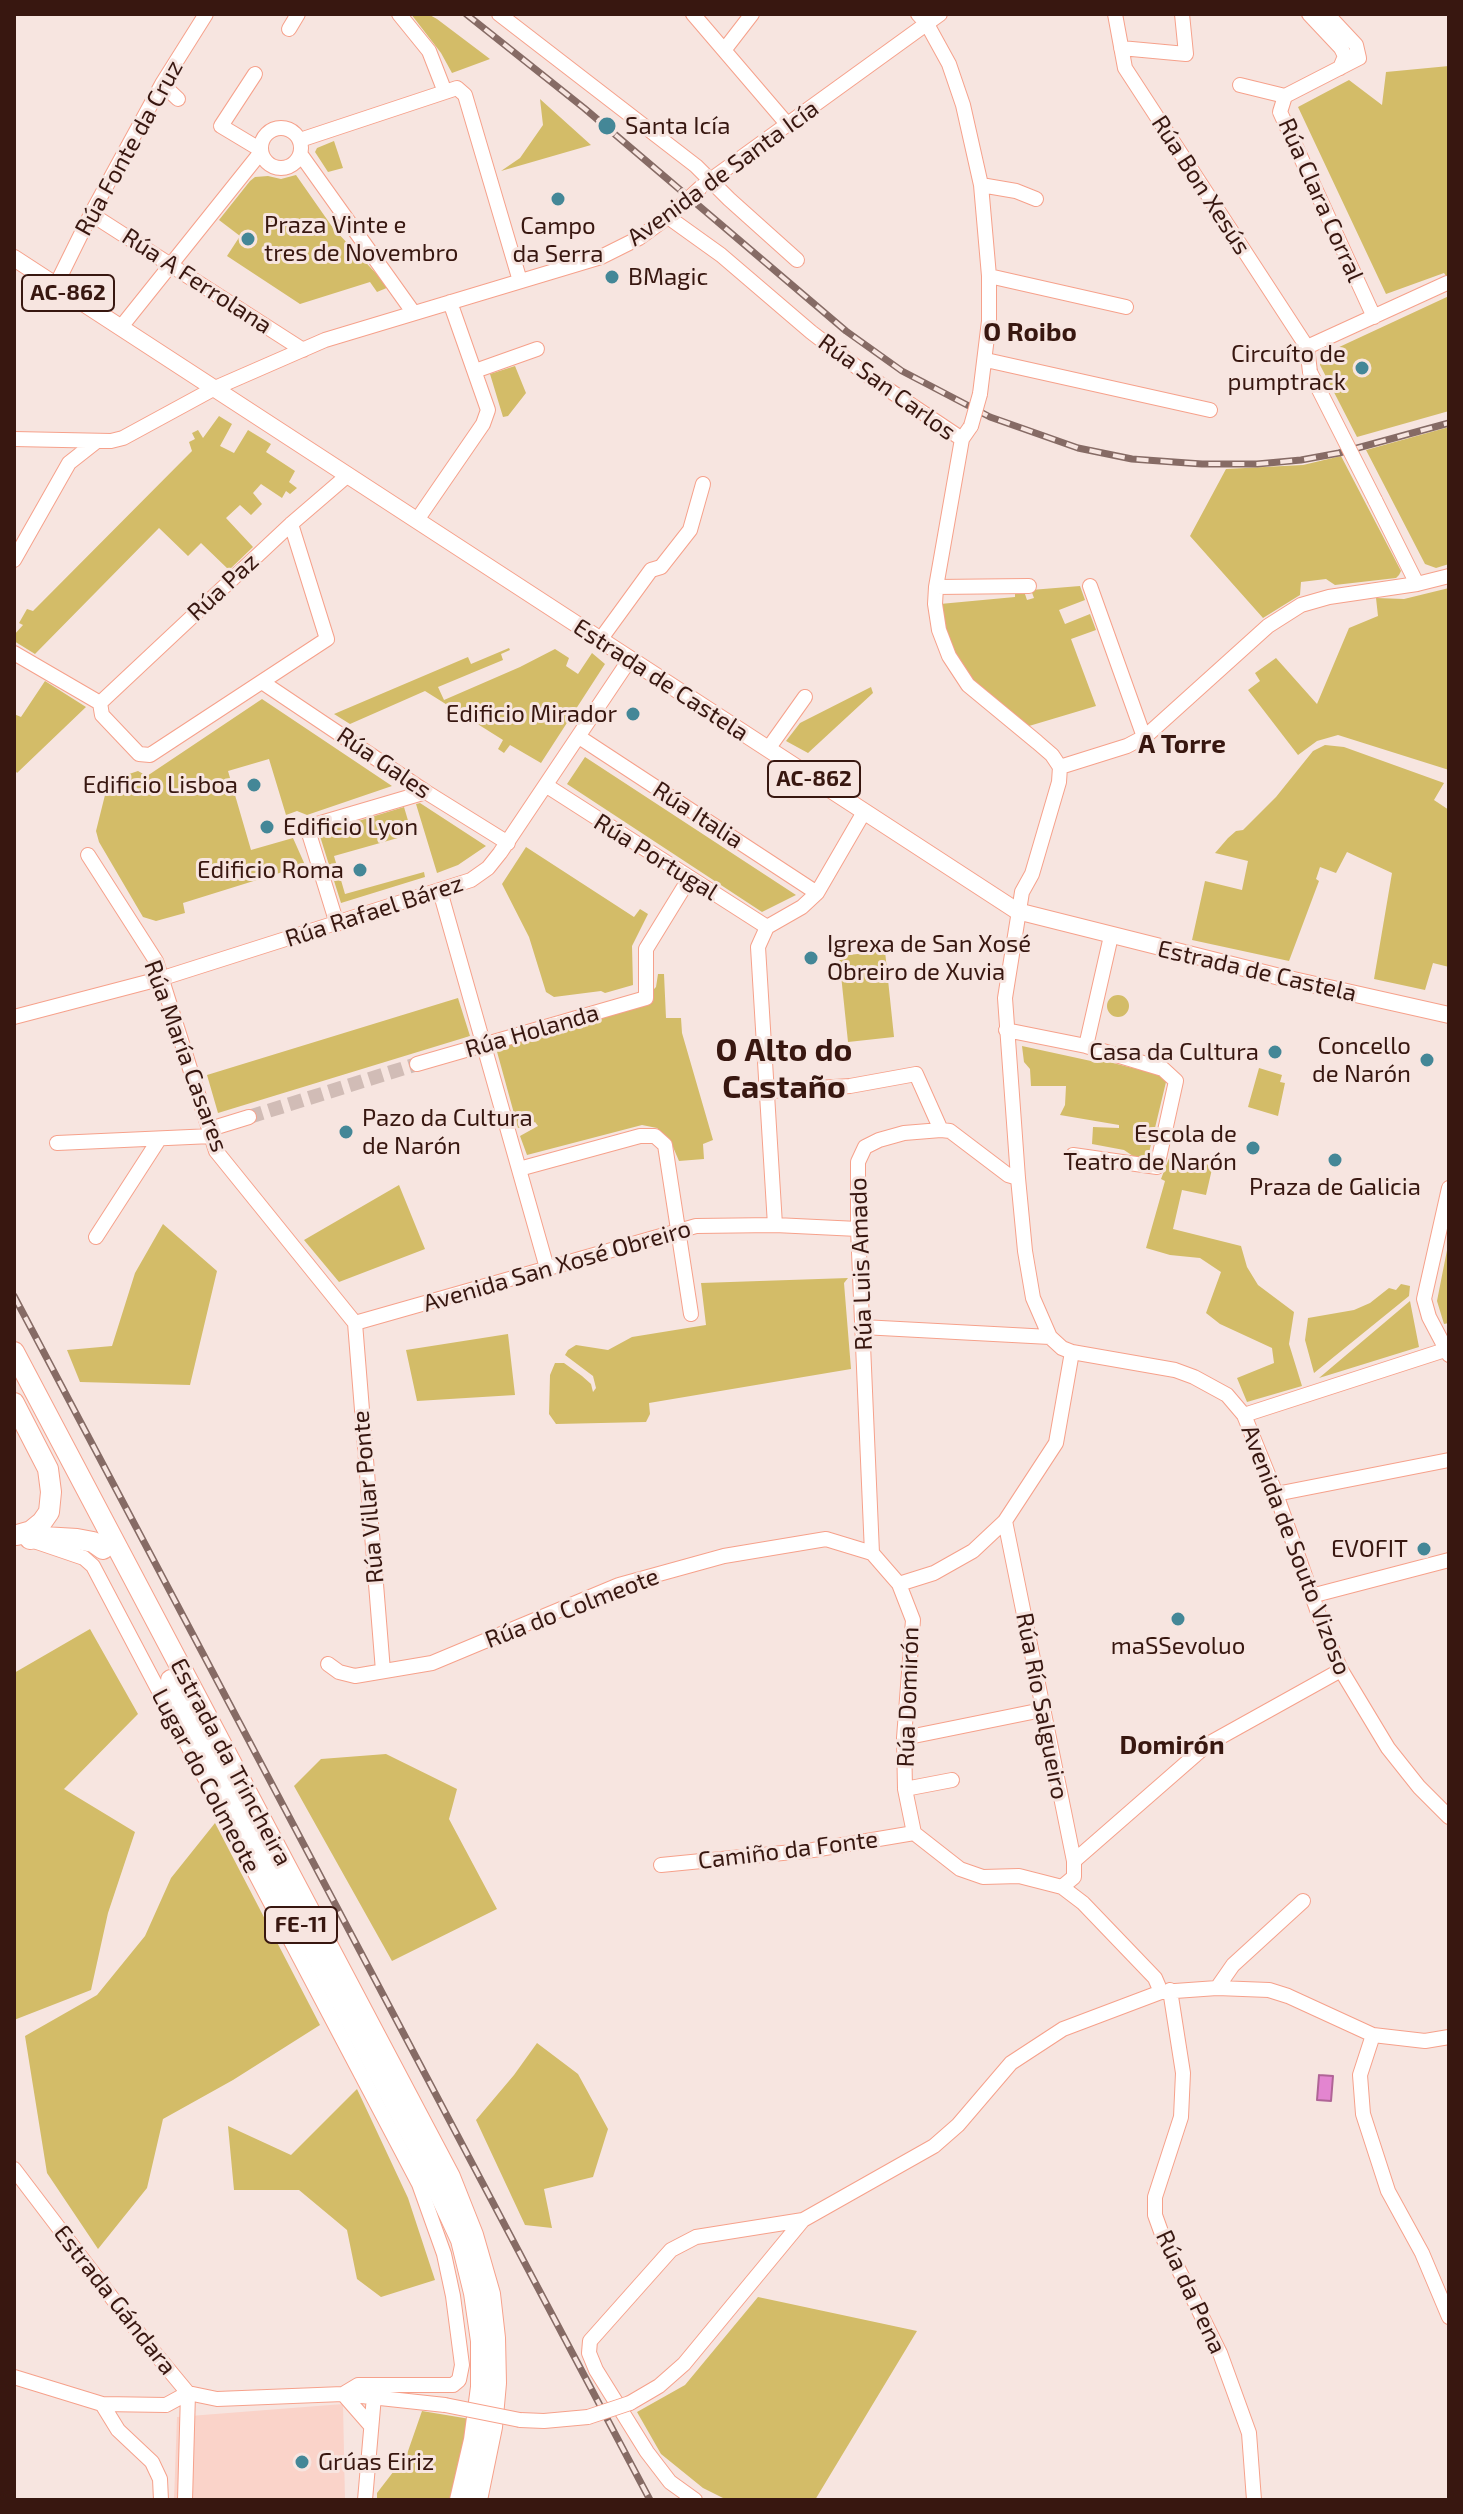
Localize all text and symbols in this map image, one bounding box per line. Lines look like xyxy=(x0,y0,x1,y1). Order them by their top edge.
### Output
street label: Rúa Fonte da Cruz xyxy=(69,55,189,241)
street label: Avenida de Santa Icía xyxy=(622,94,824,252)
street label: Rúa Bon Xesús xyxy=(1145,110,1257,260)
place label: Santa Icía xyxy=(625,112,730,140)
street label: Rúa Clara Corral xyxy=(1272,114,1370,286)
marker: Santa Icía xyxy=(596,115,618,137)
marker: Campo da Serra xyxy=(549,190,567,208)
place label: Praza Vinte e tres de Novembro xyxy=(264,211,458,267)
place label: Campo da Serra xyxy=(512,212,604,268)
street label: Rúa A Ferrolana xyxy=(117,222,277,340)
marker: Praza Vinte e tres de Novembro xyxy=(239,230,257,248)
place label: BMagic xyxy=(628,263,708,291)
marker: BMagic xyxy=(603,268,621,286)
road number: AC-862 xyxy=(22,275,114,311)
district label: O Roibo xyxy=(983,316,1077,348)
street label: Rúa San Carlos xyxy=(813,328,961,446)
place label: Circuíto de pumptrack xyxy=(1228,340,1346,396)
marker: Circuíto de pumptrack xyxy=(1353,359,1371,377)
street label: Rúa Paz xyxy=(182,547,264,627)
street label: Estrada de Castela xyxy=(568,613,754,747)
place label: Edificio Mirador xyxy=(446,700,617,728)
marker: Edificio Mirador xyxy=(624,705,642,723)
street label: Rúa Gales xyxy=(331,721,437,805)
district label: A Torre xyxy=(1138,728,1226,760)
road number: AC-862 xyxy=(768,761,860,797)
place label: Edificio Lisboa xyxy=(83,771,238,799)
street label: Rúa Italia xyxy=(647,775,749,855)
marker: Edificio Lisboa xyxy=(245,776,263,794)
street label: Rúa Portugal xyxy=(589,808,723,906)
place label: Edificio Lyon xyxy=(283,813,418,841)
marker: Edificio Lyon xyxy=(258,818,276,836)
place label: Edificio Roma xyxy=(197,856,344,884)
marker: Edificio Roma xyxy=(351,861,369,879)
street label: Rúa Rafael Bárez xyxy=(281,869,467,953)
place label: Igrexa de San Xosé Obreiro de Xuvia xyxy=(827,930,1031,986)
street label: Estrada de Castela xyxy=(1155,934,1359,1008)
marker: Igrexa de San Xosé Obreiro de Xuvia xyxy=(802,949,820,967)
street label: Rúa María Casares xyxy=(138,956,234,1156)
street label: Rúa Holanda xyxy=(462,998,602,1064)
district label: O Alto do Castaño xyxy=(716,1031,852,1106)
place label: Concello de Narón xyxy=(1312,1032,1411,1088)
place label: Casa da Cultura xyxy=(1089,1038,1259,1066)
marker: Casa da Cultura xyxy=(1266,1043,1284,1061)
marker: Concello de Narón xyxy=(1418,1051,1436,1069)
place label: Pazo da Cultura de Narón xyxy=(362,1104,533,1160)
place label: Escola de Teatro de Narón xyxy=(1063,1120,1237,1176)
marker: Pazo da Cultura de Narón xyxy=(337,1123,355,1141)
marker: Escola de Teatro de Narón xyxy=(1244,1139,1262,1157)
marker: Praza de Galicia xyxy=(1326,1151,1344,1169)
place label: Praza de Galicia xyxy=(1249,1173,1421,1201)
street label: Rúa Luis Amado xyxy=(844,1177,878,1351)
street label: Avenida San Xosé Obreiro xyxy=(420,1214,694,1318)
street label: Rúa Villar Ponte xyxy=(346,1409,390,1585)
street label: Avenida de Souto Vizoso xyxy=(1235,1421,1357,1679)
place label: EVOFIT xyxy=(1331,1535,1408,1563)
marker: EVOFIT xyxy=(1415,1540,1433,1558)
street label: Rúa do Colmeote xyxy=(481,1562,663,1654)
street label: Rúa Río Salgueiro xyxy=(1010,1610,1074,1802)
marker: maSSevoluo xyxy=(1169,1610,1187,1628)
street label: Rúa Domirón xyxy=(891,1626,925,1768)
place label: maSSevoluo xyxy=(1111,1632,1245,1660)
street label: Estrada da Trincheira xyxy=(164,1653,298,1871)
street label: Lugar do Colmeote xyxy=(145,1684,267,1878)
district label: Domirón xyxy=(1119,1729,1225,1761)
street label: Camiño da Fonte xyxy=(696,1825,880,1875)
road number: FE-11 xyxy=(265,1907,337,1943)
street label: Estrada Gándara xyxy=(48,2220,182,2380)
street label: Rúa da Pena xyxy=(1150,2225,1232,2359)
place label: Grúas Eiriz xyxy=(318,2448,434,2476)
marker: Grúas Eiriz xyxy=(293,2453,311,2471)

